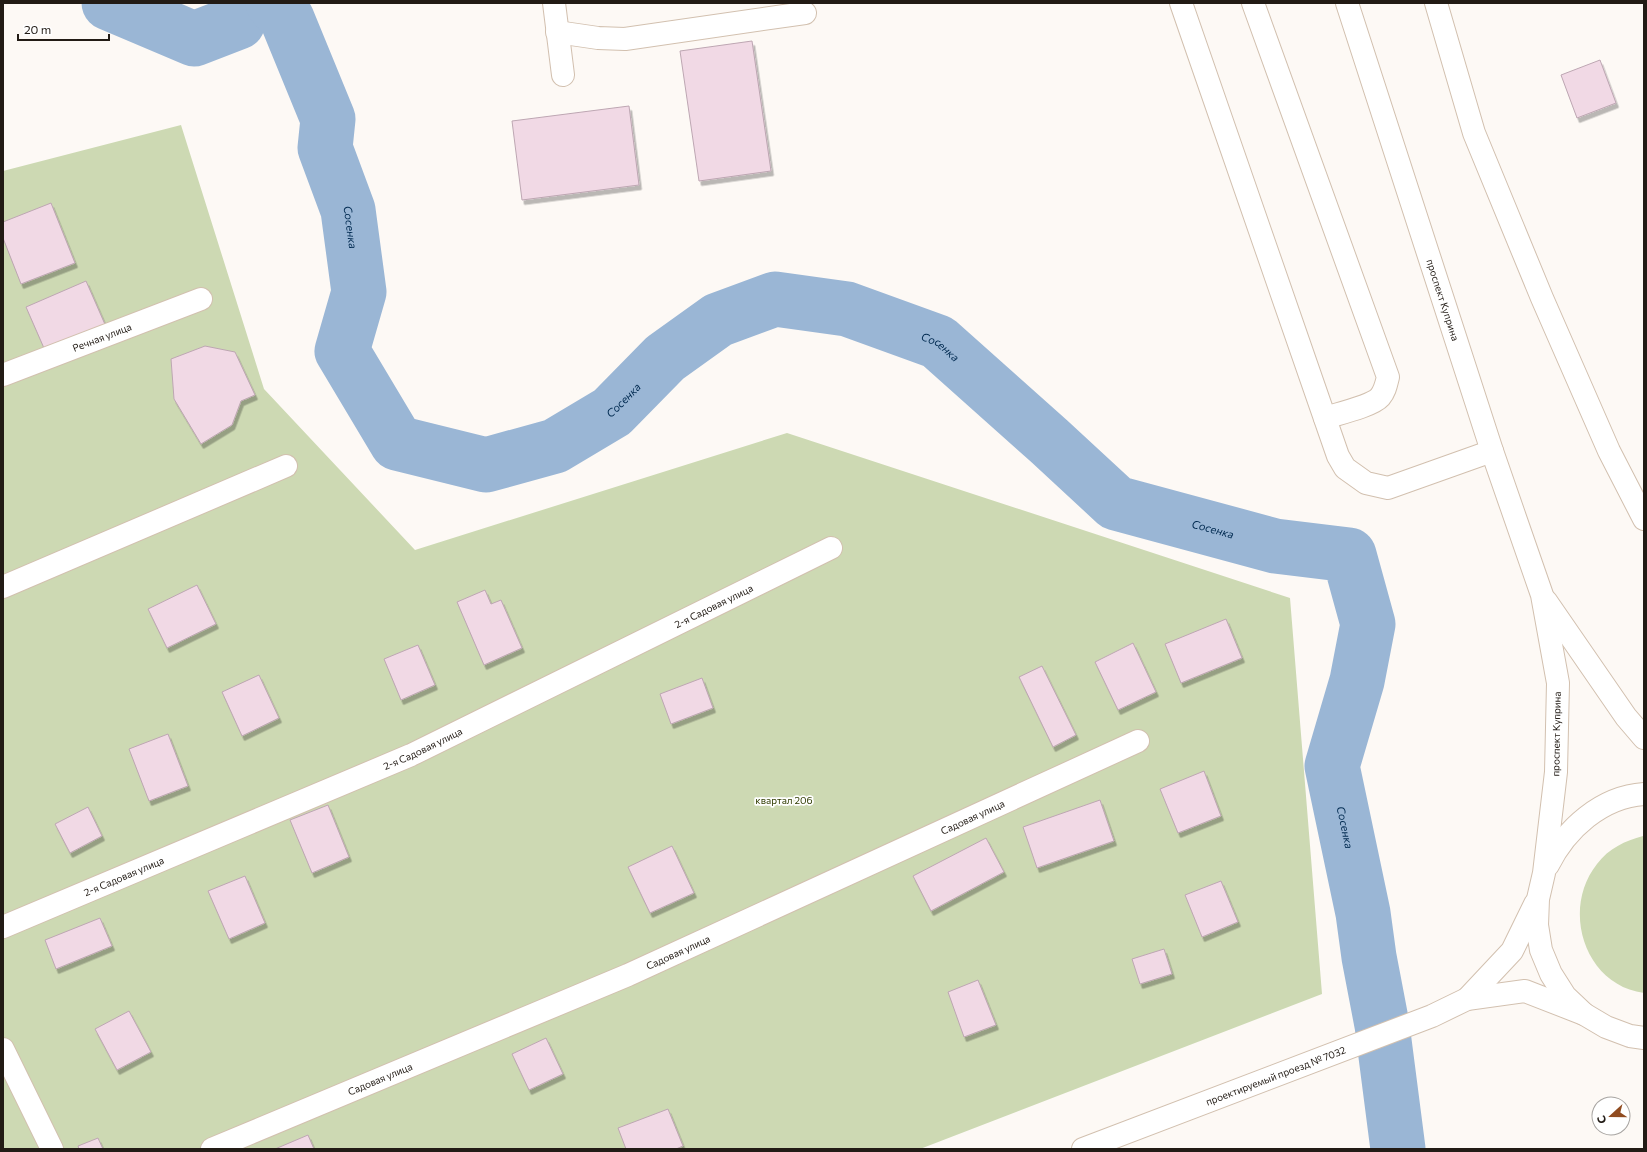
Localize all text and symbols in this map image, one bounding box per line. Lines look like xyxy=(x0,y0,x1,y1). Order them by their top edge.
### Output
scale bar xyxy=(18,16,109,42)
text: 20 m xyxy=(24,22,51,36)
water label: Сосенка xyxy=(341,204,360,250)
street label: проспект Куприна xyxy=(1424,257,1462,342)
street label: Речная улица xyxy=(71,320,133,354)
water label: Сосенка xyxy=(920,330,962,364)
water label: Сосенка xyxy=(604,380,643,420)
water label: Сосенка xyxy=(1190,517,1236,541)
street label: 2-я Садовая улица xyxy=(672,582,755,630)
street label: проспект Куприна xyxy=(1549,691,1563,777)
street label: 2-я Садовая улица xyxy=(381,725,464,772)
park label: квартал 206 xyxy=(755,794,813,806)
street label: Садовая улица xyxy=(939,797,1006,837)
water label: Сосенка xyxy=(1335,805,1356,850)
street label: 2-я Садовая улица xyxy=(82,854,166,898)
street label: Садовая улица xyxy=(644,932,712,972)
street label: проектируемый проезд № 7032 xyxy=(1204,1043,1348,1108)
street label: Садовая улица xyxy=(346,1060,414,1098)
north arrow xyxy=(1591,1096,1631,1136)
text: С xyxy=(1594,1113,1609,1126)

